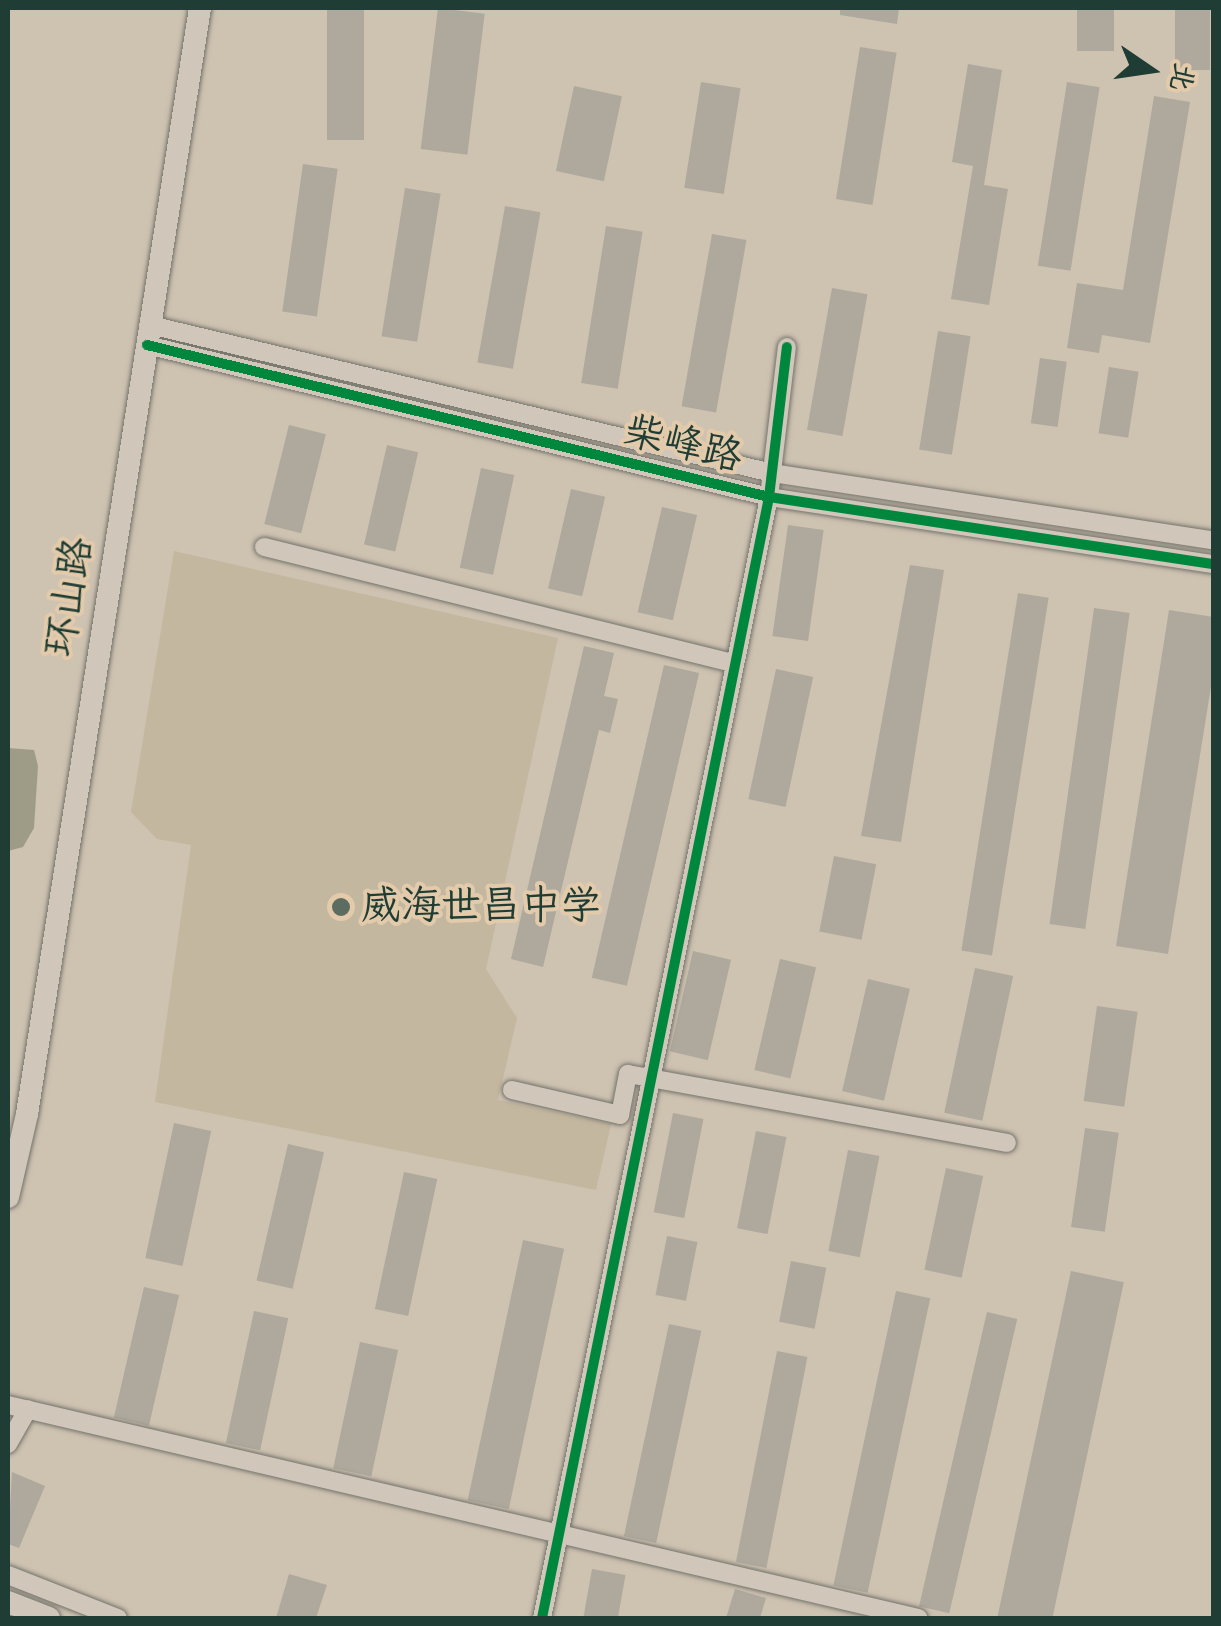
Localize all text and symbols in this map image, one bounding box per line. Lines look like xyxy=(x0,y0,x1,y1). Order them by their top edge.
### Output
north arrow xyxy=(1101,20,1201,120)
text: 北 xyxy=(1160,59,1202,95)
street label: 柴峰路 xyxy=(619,407,747,483)
street label: 环山路 xyxy=(37,534,103,660)
place label: 威海世昌中学 xyxy=(361,883,601,931)
marker: 威海世昌中学 xyxy=(330,896,352,918)

